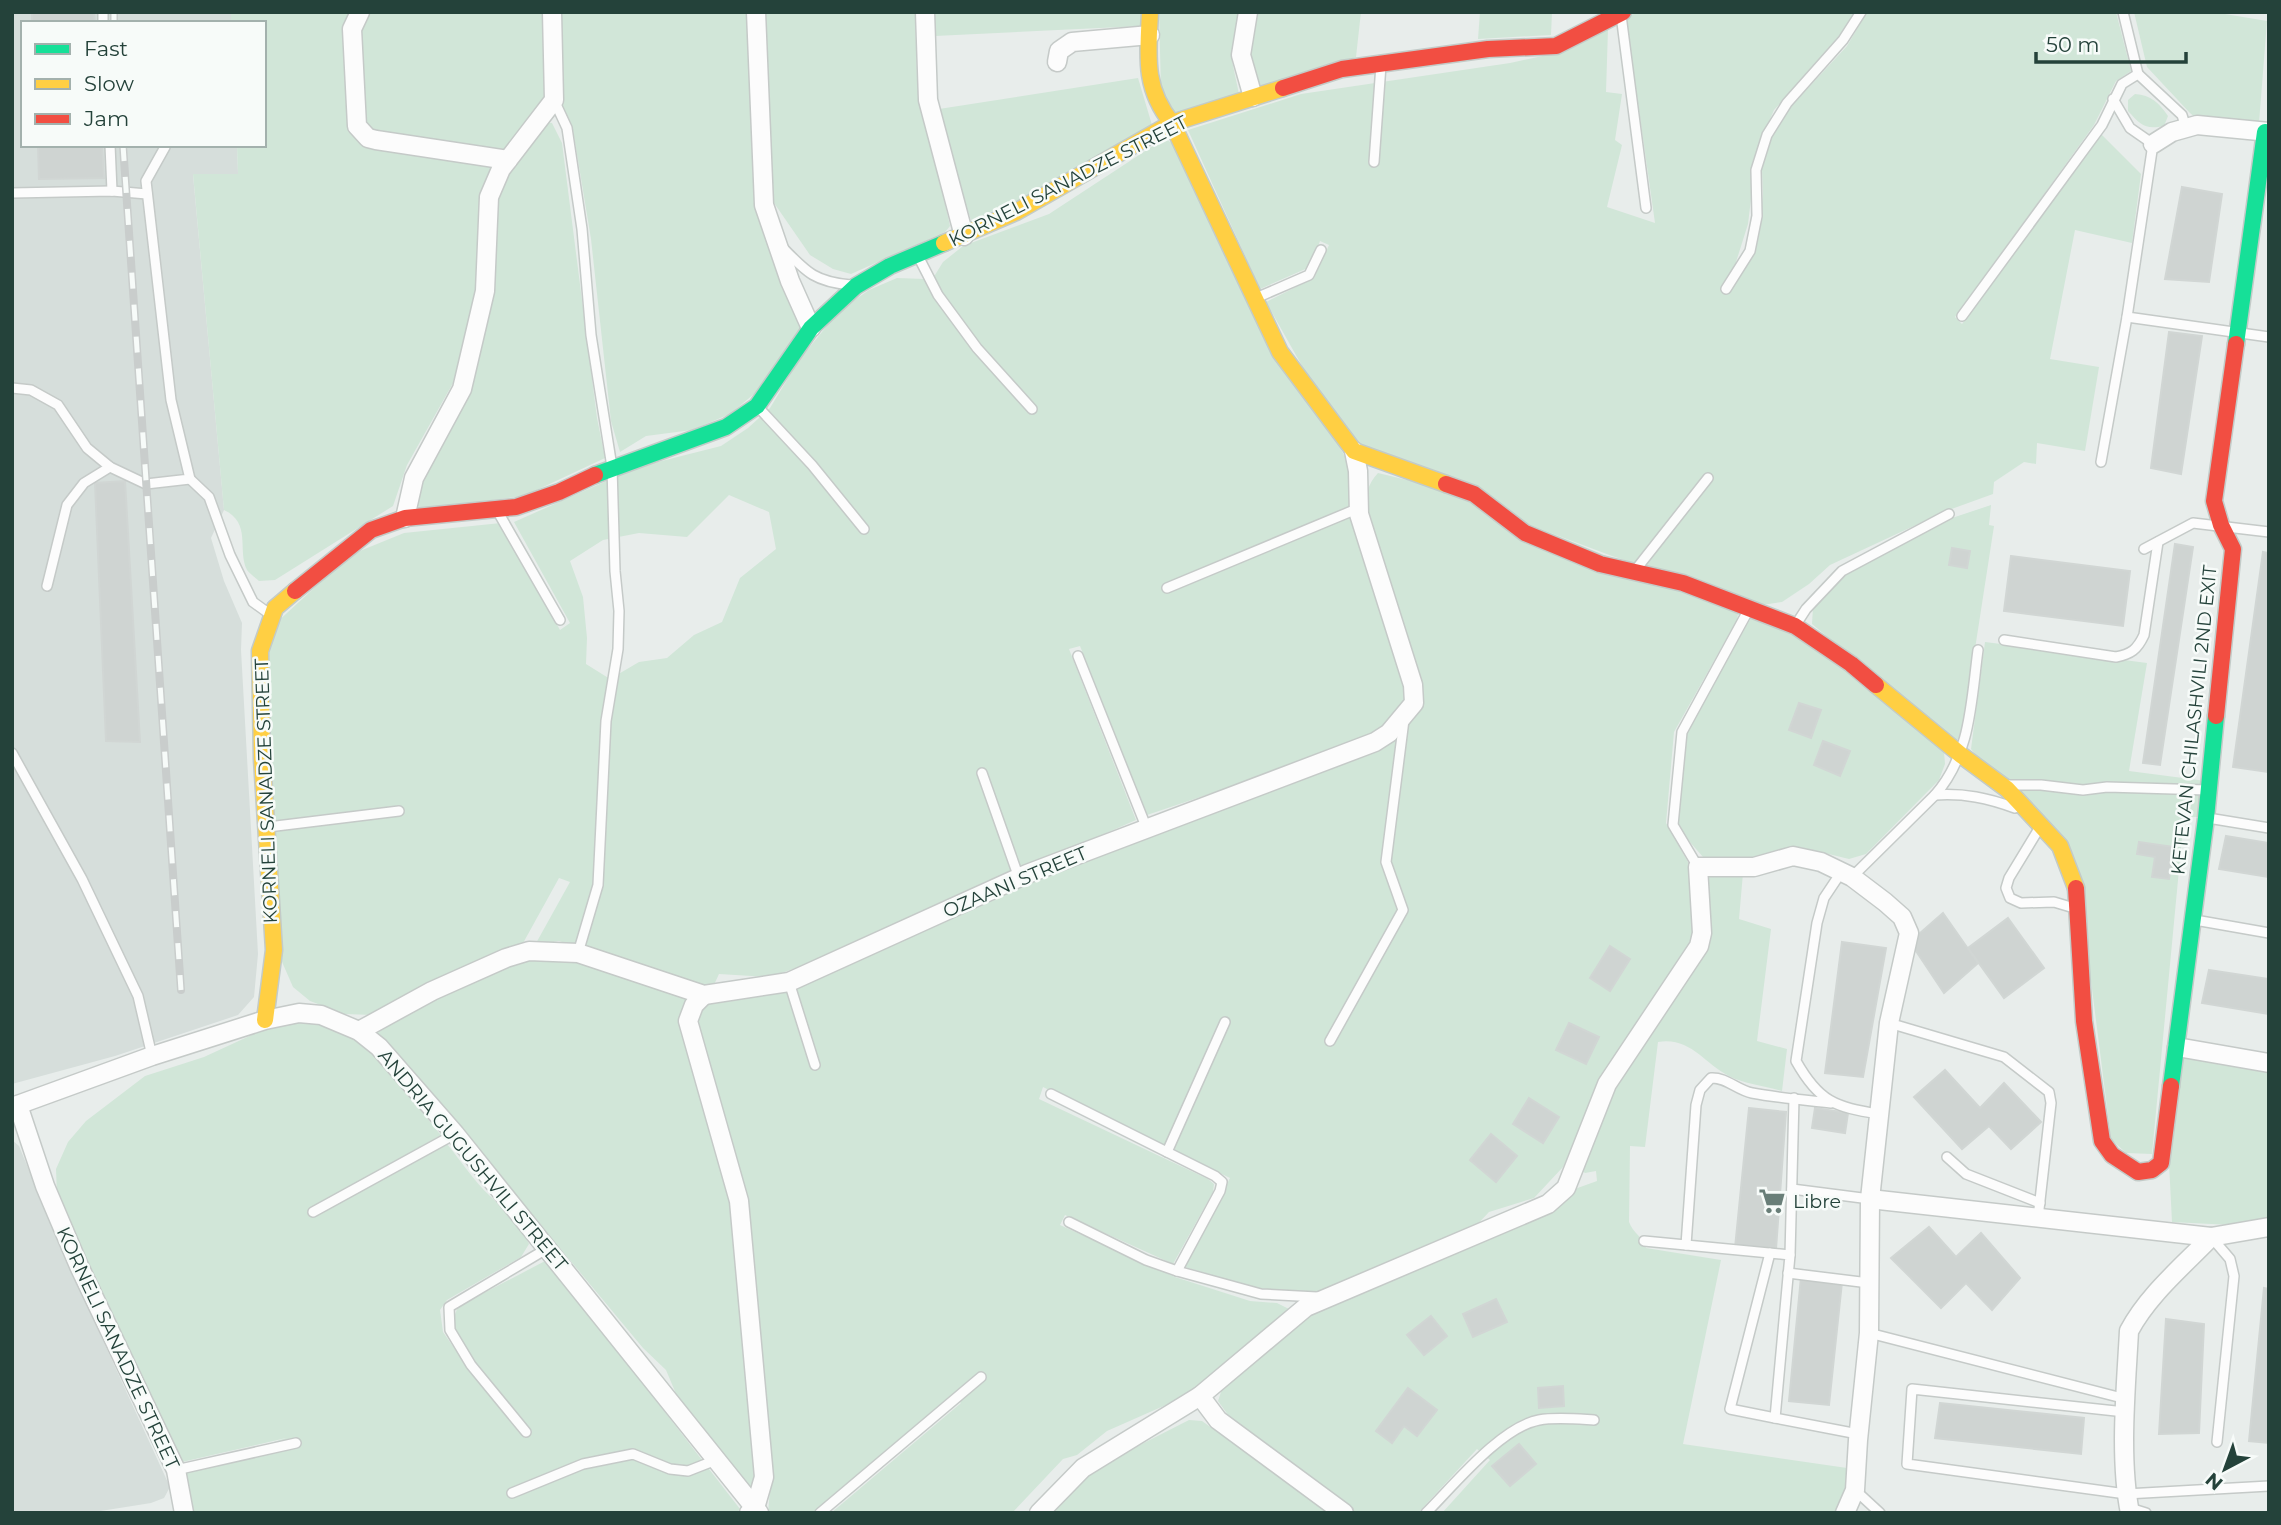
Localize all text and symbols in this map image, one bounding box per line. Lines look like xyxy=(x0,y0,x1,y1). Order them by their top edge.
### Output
legend xyxy=(21,21,266,147)
scale bar xyxy=(2036,21,2186,65)
text: 50 m xyxy=(2046,32,2100,57)
text: Fast xyxy=(84,36,128,61)
text: Slow xyxy=(84,71,134,96)
text: Jam xyxy=(83,106,129,131)
street label: KORNELI SANADZE STREET xyxy=(945,111,1191,251)
street label: KETEVAN CHILASHVILI 2ND EXIT xyxy=(2166,564,2222,876)
street label: KORNELI SANADZE STREET xyxy=(250,658,282,924)
street label: OZAANI STREET xyxy=(940,841,1091,923)
street label: ANDRIA GUGUSHVILI STREET xyxy=(373,1044,573,1276)
supermarket icon: Libre xyxy=(1757,1186,1787,1216)
place label: Libre xyxy=(1793,1190,1841,1213)
street label: KORNELI SANADZE STREET xyxy=(52,1223,184,1473)
north arrow xyxy=(2190,1434,2260,1504)
text: N xyxy=(2201,1468,2228,1495)

